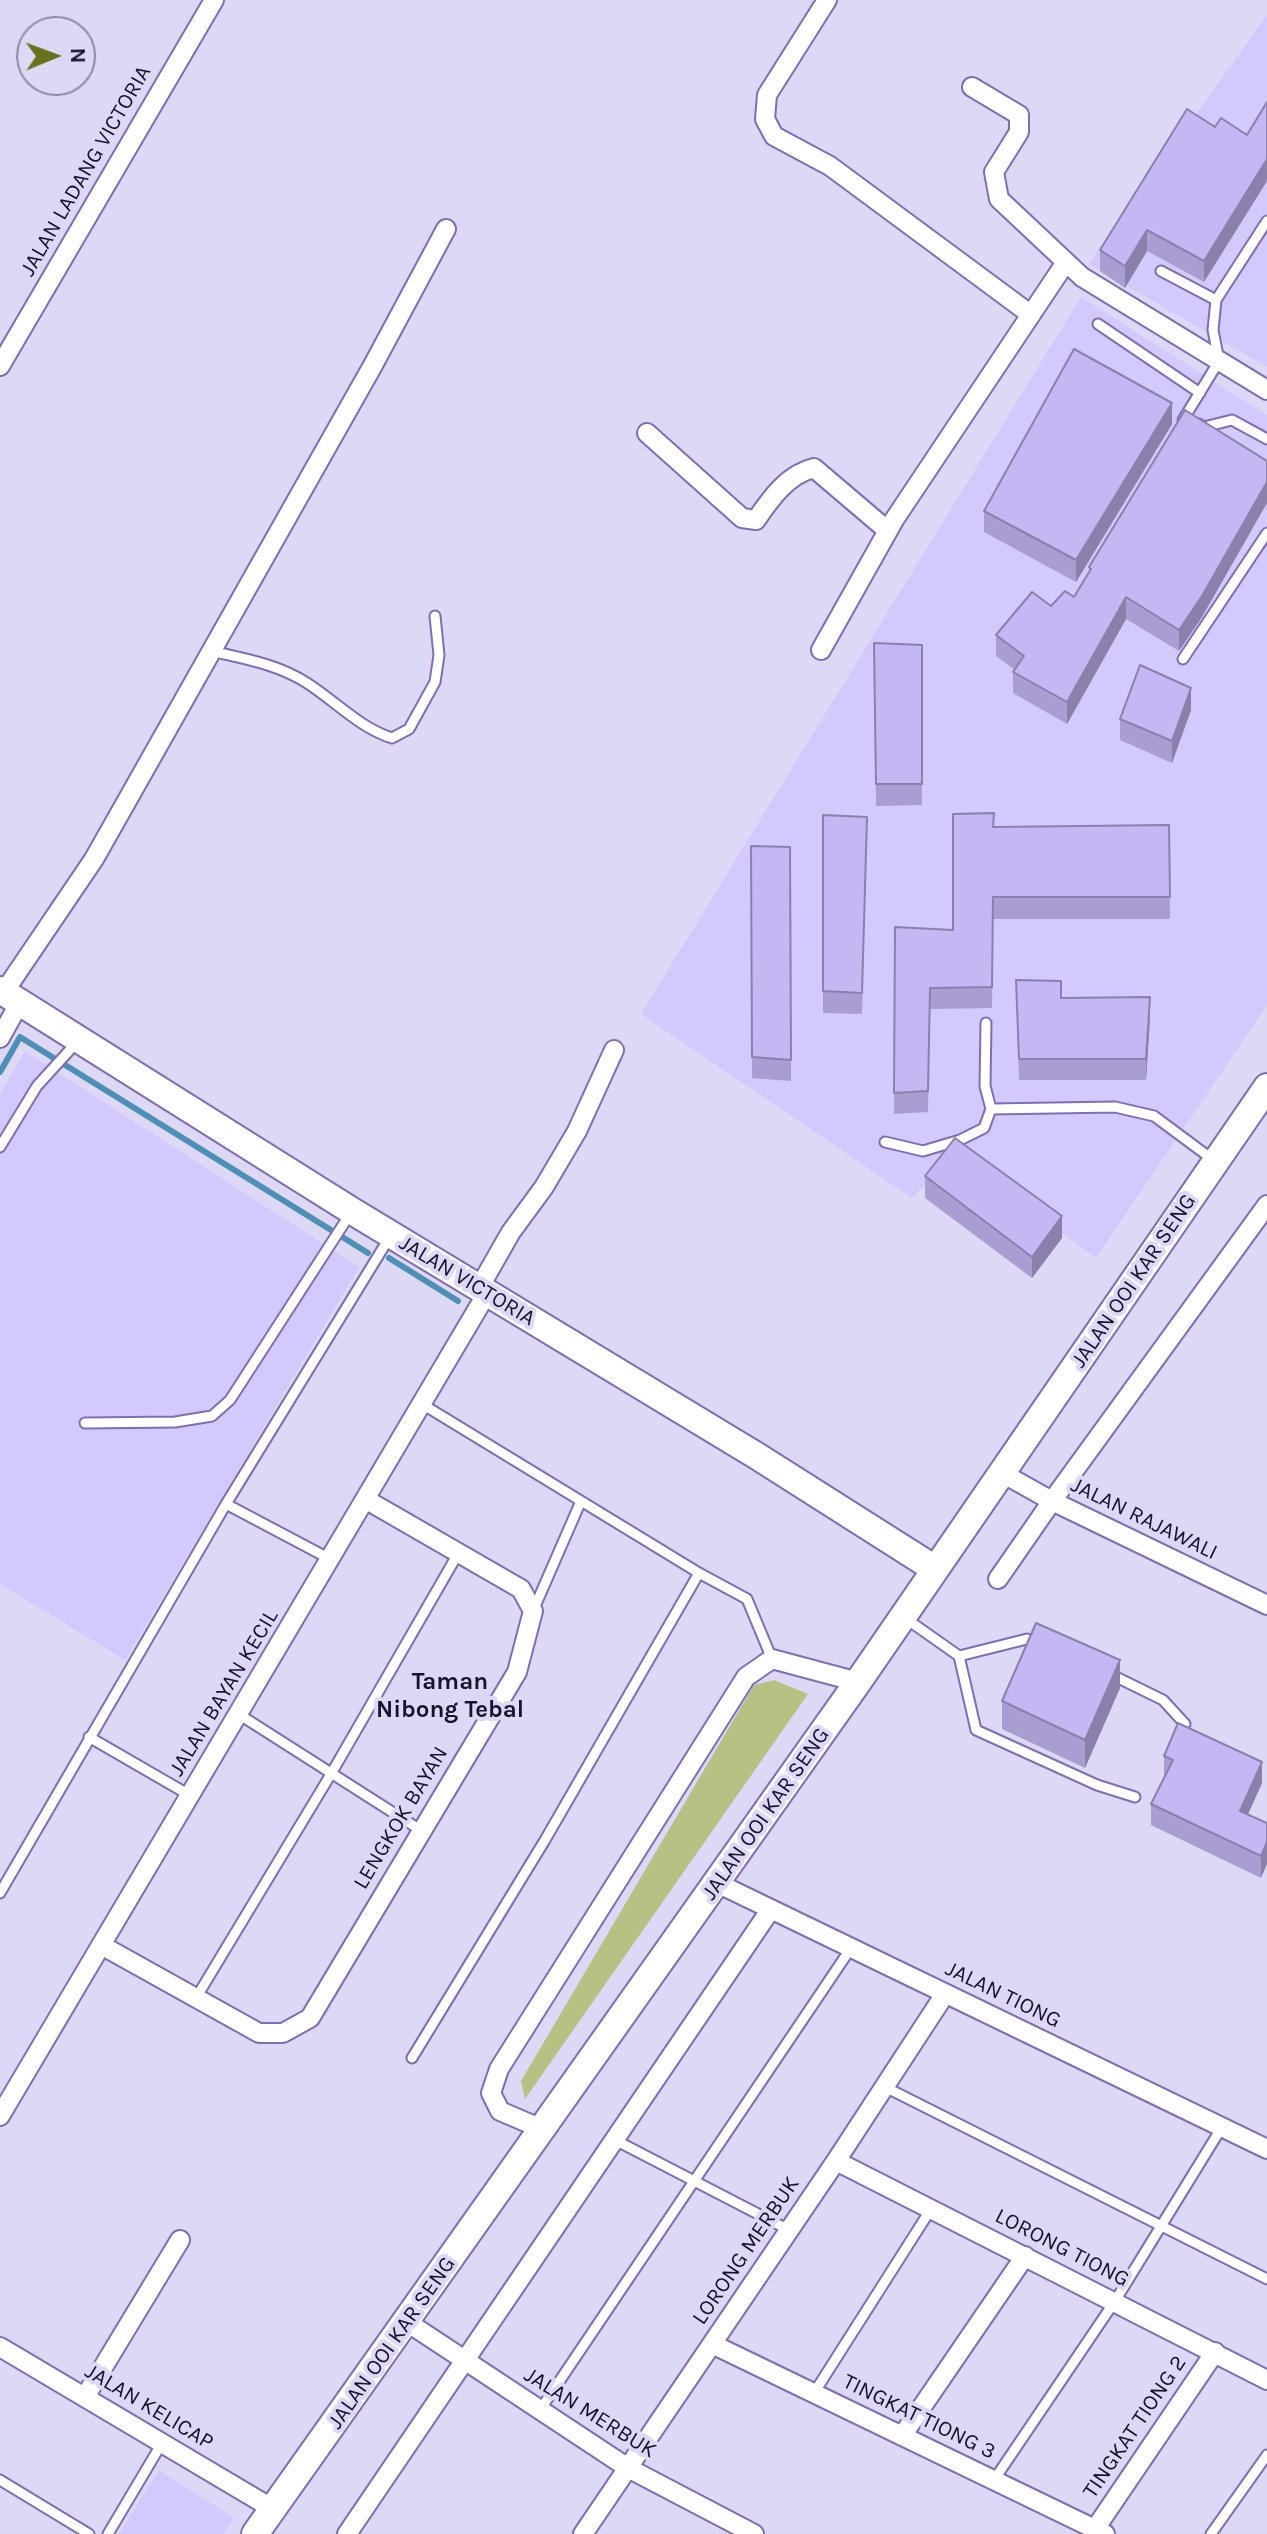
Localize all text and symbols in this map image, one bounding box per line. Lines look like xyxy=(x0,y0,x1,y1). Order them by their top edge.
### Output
north arrow xyxy=(16,16,96,96)
text: N xyxy=(65,47,91,64)
street label: JALAN LADANG VICTORIA xyxy=(15,61,157,281)
street label: JALAN OOI KAR SENG xyxy=(1066,1189,1202,1373)
street label: JALAN VICTORIA xyxy=(394,1230,540,1332)
street label: JALAN RAJAWALI xyxy=(1066,1472,1222,1566)
street label: JALAN BAYAN KECIL xyxy=(164,1605,284,1781)
district label: Taman Nibong Tebal xyxy=(376,1668,524,1724)
street label: JALAN OOI KAR SENG xyxy=(697,1723,835,1905)
street label: LENGKOK BAYAN xyxy=(348,1742,454,1894)
street label: JALAN TIONG xyxy=(941,1956,1065,2034)
street label: LORONG MERBUK xyxy=(687,2172,805,2330)
street label: LORONG TIONG xyxy=(990,2203,1134,2293)
street label: JALAN OOI KAR SENG xyxy=(323,2252,461,2434)
street label: TINGKAT TIONG 2 xyxy=(1078,2351,1192,2503)
street label: JALAN KELICAP xyxy=(80,2358,218,2456)
street label: JALAN MERBUK xyxy=(519,2362,661,2464)
street label: TINGKAT TIONG 3 xyxy=(838,2369,1000,2465)

